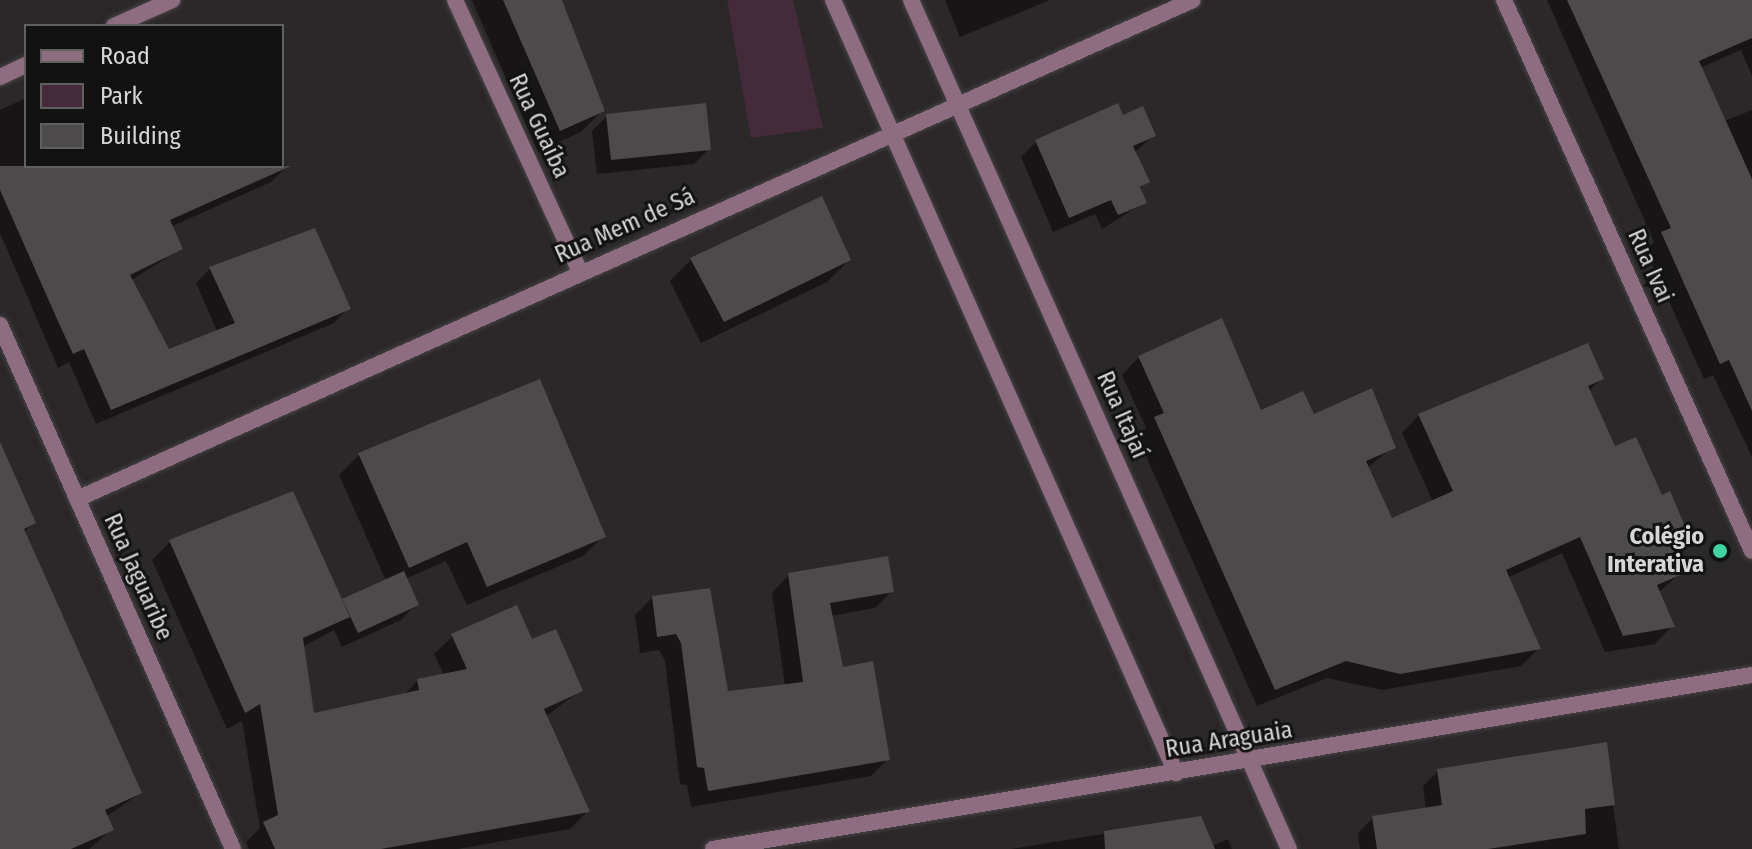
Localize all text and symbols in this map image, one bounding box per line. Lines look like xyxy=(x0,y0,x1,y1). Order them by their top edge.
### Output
legend xyxy=(24,24,284,168)
text: Road xyxy=(100,42,150,70)
street label: Rua Guaíba xyxy=(502,69,576,183)
text: Park xyxy=(100,82,143,110)
text: Building xyxy=(100,122,181,150)
street label: Rua Mem de Sá xyxy=(551,182,699,270)
street label: Rua Ivai xyxy=(1621,225,1679,307)
street label: Rua Itajaí xyxy=(1090,367,1154,463)
street label: Rua Jaguaribe xyxy=(97,509,179,645)
place label: Colégio Interativa xyxy=(1607,523,1704,579)
marker: Colégio Interativa xyxy=(1711,542,1729,560)
street label: Rua Araguaia xyxy=(1164,716,1294,764)

